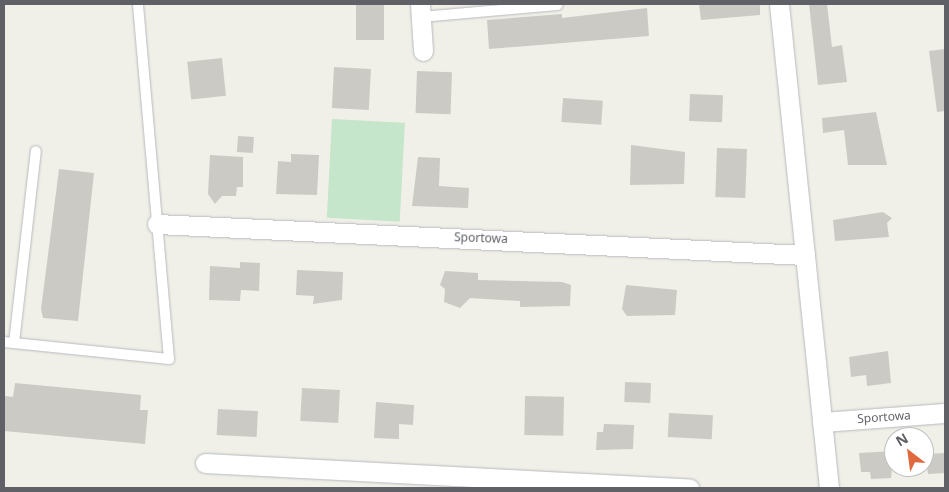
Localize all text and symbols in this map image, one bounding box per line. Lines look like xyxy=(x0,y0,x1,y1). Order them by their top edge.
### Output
street label: Sportowa xyxy=(454,230,508,246)
street label: Sportowa xyxy=(857,408,911,426)
north arrow xyxy=(884,427,934,477)
text: N xyxy=(892,428,911,451)

